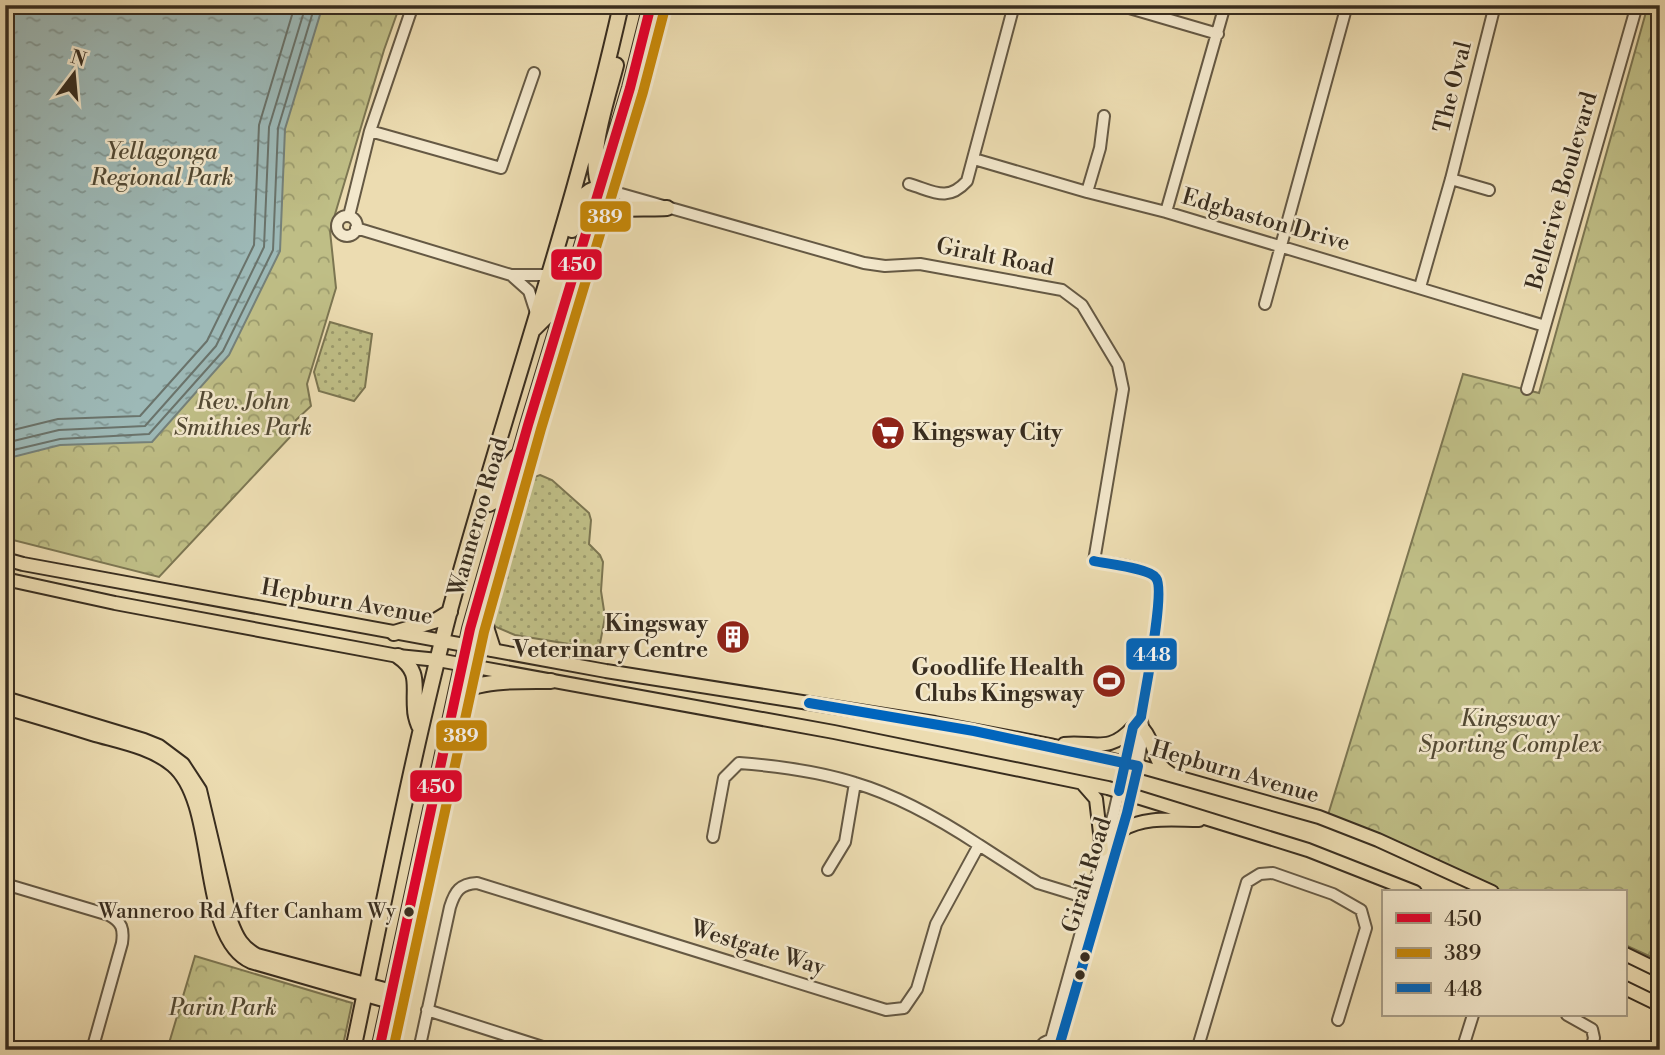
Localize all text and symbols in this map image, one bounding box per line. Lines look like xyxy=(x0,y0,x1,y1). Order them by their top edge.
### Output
north arrow xyxy=(38,38,108,108)
street label: The Oval xyxy=(1428,38,1478,136)
text: N xyxy=(68,45,89,72)
street label: Bellerive Boulevard xyxy=(1520,89,1604,294)
park label: Yellagonga Regional Park xyxy=(90,138,233,192)
street label: Edgbaston Drive xyxy=(1179,183,1353,257)
line badge: 389 xyxy=(579,200,632,233)
text: 389 xyxy=(587,205,623,229)
street label: Giralt Road xyxy=(934,232,1056,282)
line badge: 450 xyxy=(550,248,603,281)
text: 450 xyxy=(558,253,596,277)
park label: Rev. John Smithies Park xyxy=(174,388,312,442)
supermarket icon: Kingsway City xyxy=(869,414,907,452)
place label: Kingsway City xyxy=(912,419,1063,447)
street label: Wanneroo Road xyxy=(442,434,514,600)
street label: Hepburn Avenue xyxy=(259,573,435,631)
place label: Kingsway Veterinary Centre xyxy=(512,610,708,664)
building icon: Kingsway Veterinary Centre xyxy=(714,618,752,656)
line badge: 448 xyxy=(1125,637,1178,671)
text: 448 xyxy=(1133,643,1171,667)
place label: Goodlife Health Clubs Kingsway xyxy=(911,654,1084,708)
sports icon: Goodlife Health Clubs Kingsway xyxy=(1090,662,1128,700)
park label: Kingsway Sporting Complex xyxy=(1418,705,1602,759)
line badge: 389 xyxy=(435,719,488,752)
text: 389 xyxy=(443,724,479,748)
street label: Hepburn Avenue xyxy=(1147,735,1323,809)
line badge: 450 xyxy=(409,769,463,803)
text: 450 xyxy=(417,775,455,799)
street label: Giralt Road xyxy=(1056,814,1118,936)
legend xyxy=(1382,890,1626,1016)
place label: Wanneroo Rd After Canham Wy xyxy=(97,899,397,925)
marker: Wanneroo Rd After Canham Wy xyxy=(402,905,416,919)
text: 450 xyxy=(1444,907,1482,933)
street label: Westgate Way xyxy=(686,914,829,982)
text: 389 xyxy=(1444,941,1481,967)
unlabelled marker xyxy=(1078,950,1092,964)
unlabelled marker xyxy=(1073,968,1087,982)
text: 448 xyxy=(1444,977,1482,1003)
park label: Parin Park xyxy=(168,994,277,1022)

